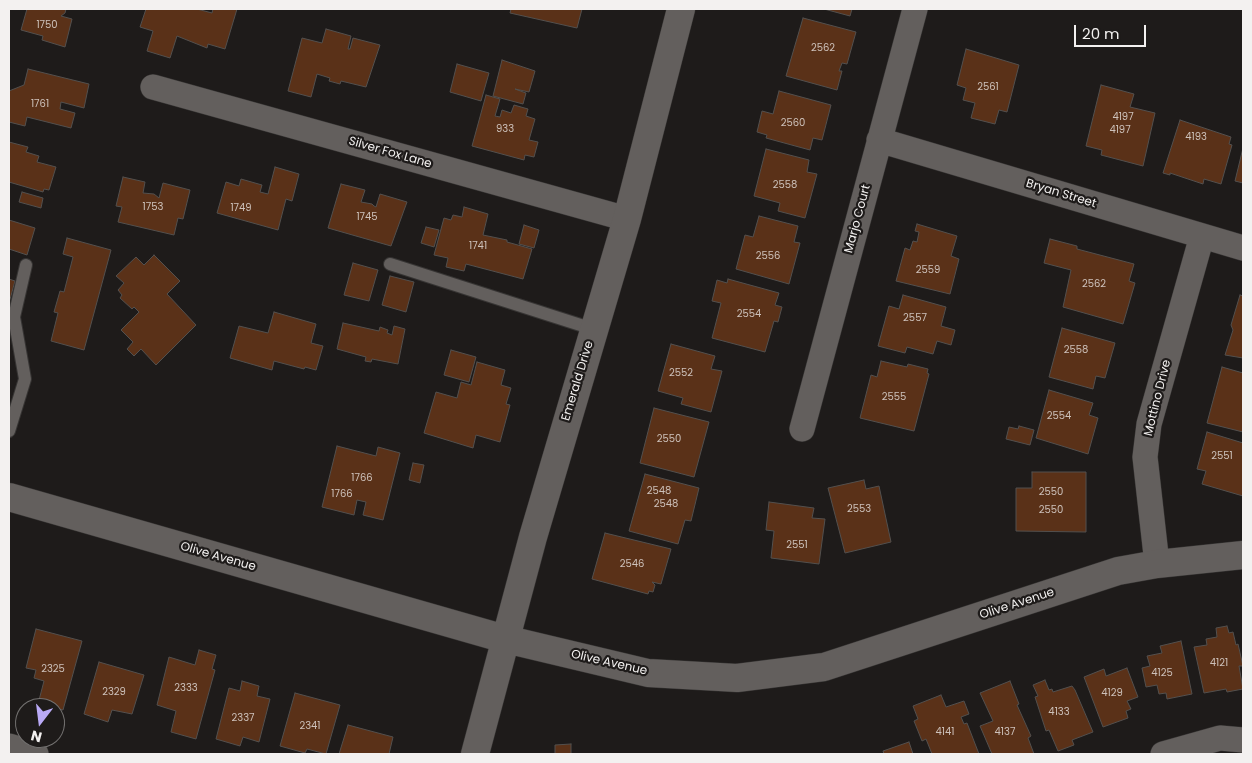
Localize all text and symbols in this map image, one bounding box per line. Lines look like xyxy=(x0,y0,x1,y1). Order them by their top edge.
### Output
scale bar xyxy=(1077,15,1150,47)
house number: 1750 xyxy=(36,19,58,31)
text: 20 m xyxy=(1082,23,1120,44)
house number: 2562 xyxy=(811,42,835,54)
house number: 2561 xyxy=(977,81,999,93)
house number: 1761 xyxy=(31,98,49,110)
house number: 4197 xyxy=(1112,111,1134,123)
house number: 2560 xyxy=(781,117,805,129)
house number: 933 xyxy=(496,123,514,135)
house number: 4197 xyxy=(1109,124,1131,136)
house number: 4193 xyxy=(1185,131,1207,143)
street label: Silver Fox Lane xyxy=(347,134,433,172)
street label: Bryan Street xyxy=(1024,176,1098,212)
house number: 2558 xyxy=(773,179,797,191)
street label: Marjo Court xyxy=(842,183,874,255)
house number: 1753 xyxy=(143,201,163,213)
house number: 1749 xyxy=(230,202,252,214)
house number: 1745 xyxy=(356,211,378,223)
house number: 1741 xyxy=(469,240,487,252)
house number: 2556 xyxy=(756,250,780,262)
house number: 2559 xyxy=(916,264,940,276)
house number: 2562 xyxy=(1082,278,1106,290)
house number: 2554 xyxy=(737,308,761,320)
house number: 2557 xyxy=(903,312,927,324)
street label: Emerald Drive xyxy=(559,339,597,423)
house number: 2558 xyxy=(1064,344,1088,356)
street label: Mottino Drive xyxy=(1142,358,1174,438)
house number: 2552 xyxy=(669,367,693,379)
house number: 2555 xyxy=(882,391,906,403)
house number: 2554 xyxy=(1047,410,1071,422)
house number: 2550 xyxy=(657,433,681,445)
house number: 2551 xyxy=(1211,450,1233,462)
house number: 1766 xyxy=(351,472,373,484)
house number: 2548 xyxy=(647,485,671,497)
house number: 2550 xyxy=(1039,486,1063,498)
house number: 1766 xyxy=(331,488,353,500)
house number: 2548 xyxy=(654,498,678,510)
house number: 2553 xyxy=(847,503,871,515)
house number: 2550 xyxy=(1039,504,1063,516)
street label: Olive Avenue xyxy=(179,539,257,575)
house number: 2551 xyxy=(786,539,808,551)
house number: 2546 xyxy=(620,558,644,570)
street label: Olive Avenue xyxy=(978,585,1056,623)
street label: Olive Avenue xyxy=(569,647,649,679)
house number: 4121 xyxy=(1210,657,1228,669)
house number: 2325 xyxy=(41,663,65,675)
house number: 4125 xyxy=(1151,667,1173,679)
house number: 2333 xyxy=(174,682,198,694)
house number: 2329 xyxy=(102,686,126,698)
house number: 4129 xyxy=(1101,687,1123,699)
north arrow xyxy=(15,698,65,748)
house number: 4133 xyxy=(1048,706,1070,718)
house number: 2337 xyxy=(232,712,254,724)
house number: 2341 xyxy=(299,720,321,732)
text: N xyxy=(29,726,44,748)
house number: 4141 xyxy=(936,726,954,738)
house number: 4137 xyxy=(995,726,1015,738)

